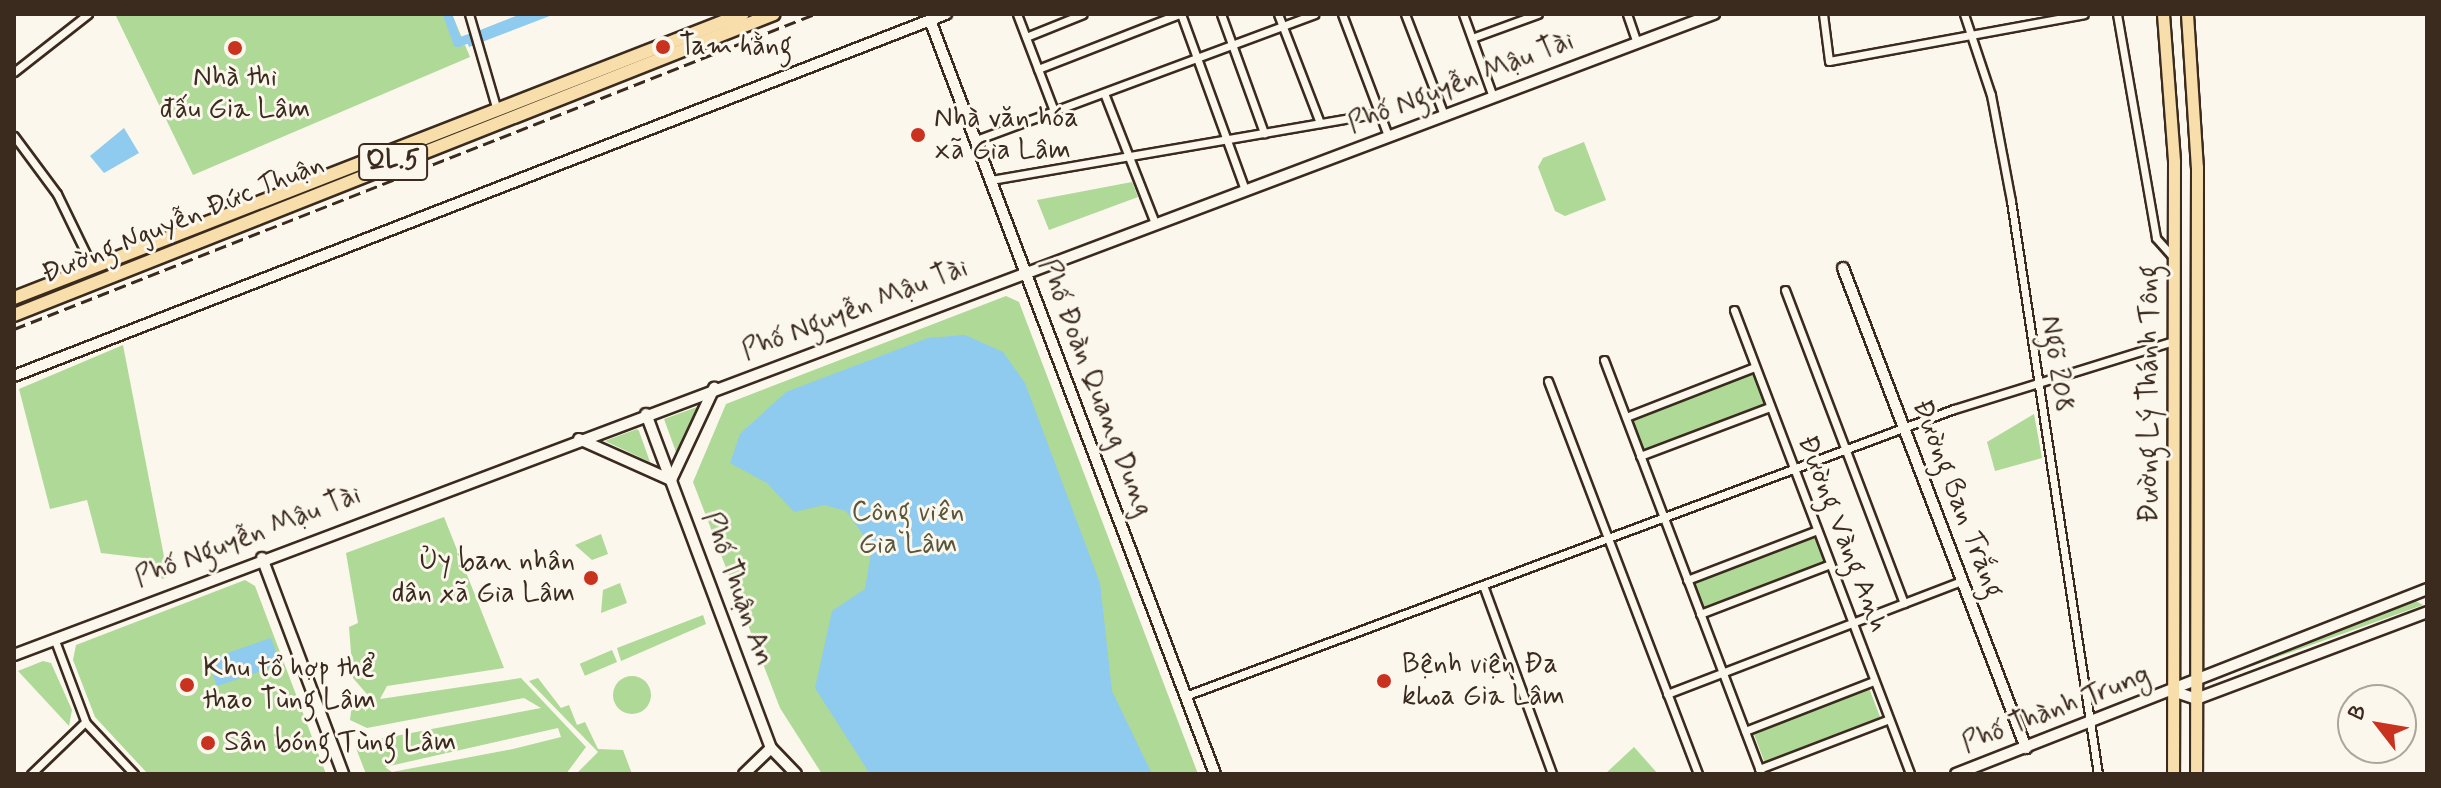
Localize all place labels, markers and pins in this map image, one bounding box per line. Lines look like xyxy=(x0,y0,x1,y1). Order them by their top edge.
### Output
place label: Tam hằng xyxy=(679,30,794,64)
marker: Tam hằng xyxy=(654,38,672,56)
marker: Nhà thi đấu Gia Lâm xyxy=(226,39,244,57)
place label: Nhà thi đấu Gia Lâm xyxy=(161,61,309,127)
place label: Nhà văn hóa xã Gia Lâm xyxy=(934,102,1077,168)
marker: Nhà văn hóa xã Gia Lâm xyxy=(909,126,927,144)
place label: Ủy ban nhân dân xã Gia Lâm xyxy=(391,545,575,611)
marker: Ủy ban nhân dân xã Gia Lâm xyxy=(582,569,600,587)
place label: Bệnh viện Đa khoa Gia Lâm xyxy=(1402,648,1561,714)
place label: Khu tổ hợp thể thao Tùng Lâm xyxy=(203,652,378,718)
marker: Bệnh viện Đa khoa Gia Lâm xyxy=(1373,670,1395,692)
marker: Khu tổ hợp thể thao Tùng Lâm xyxy=(178,676,196,694)
place label: Sân bóng Tùng Lâm xyxy=(224,726,451,760)
marker: Sân bóng Tùng Lâm xyxy=(199,734,217,752)

